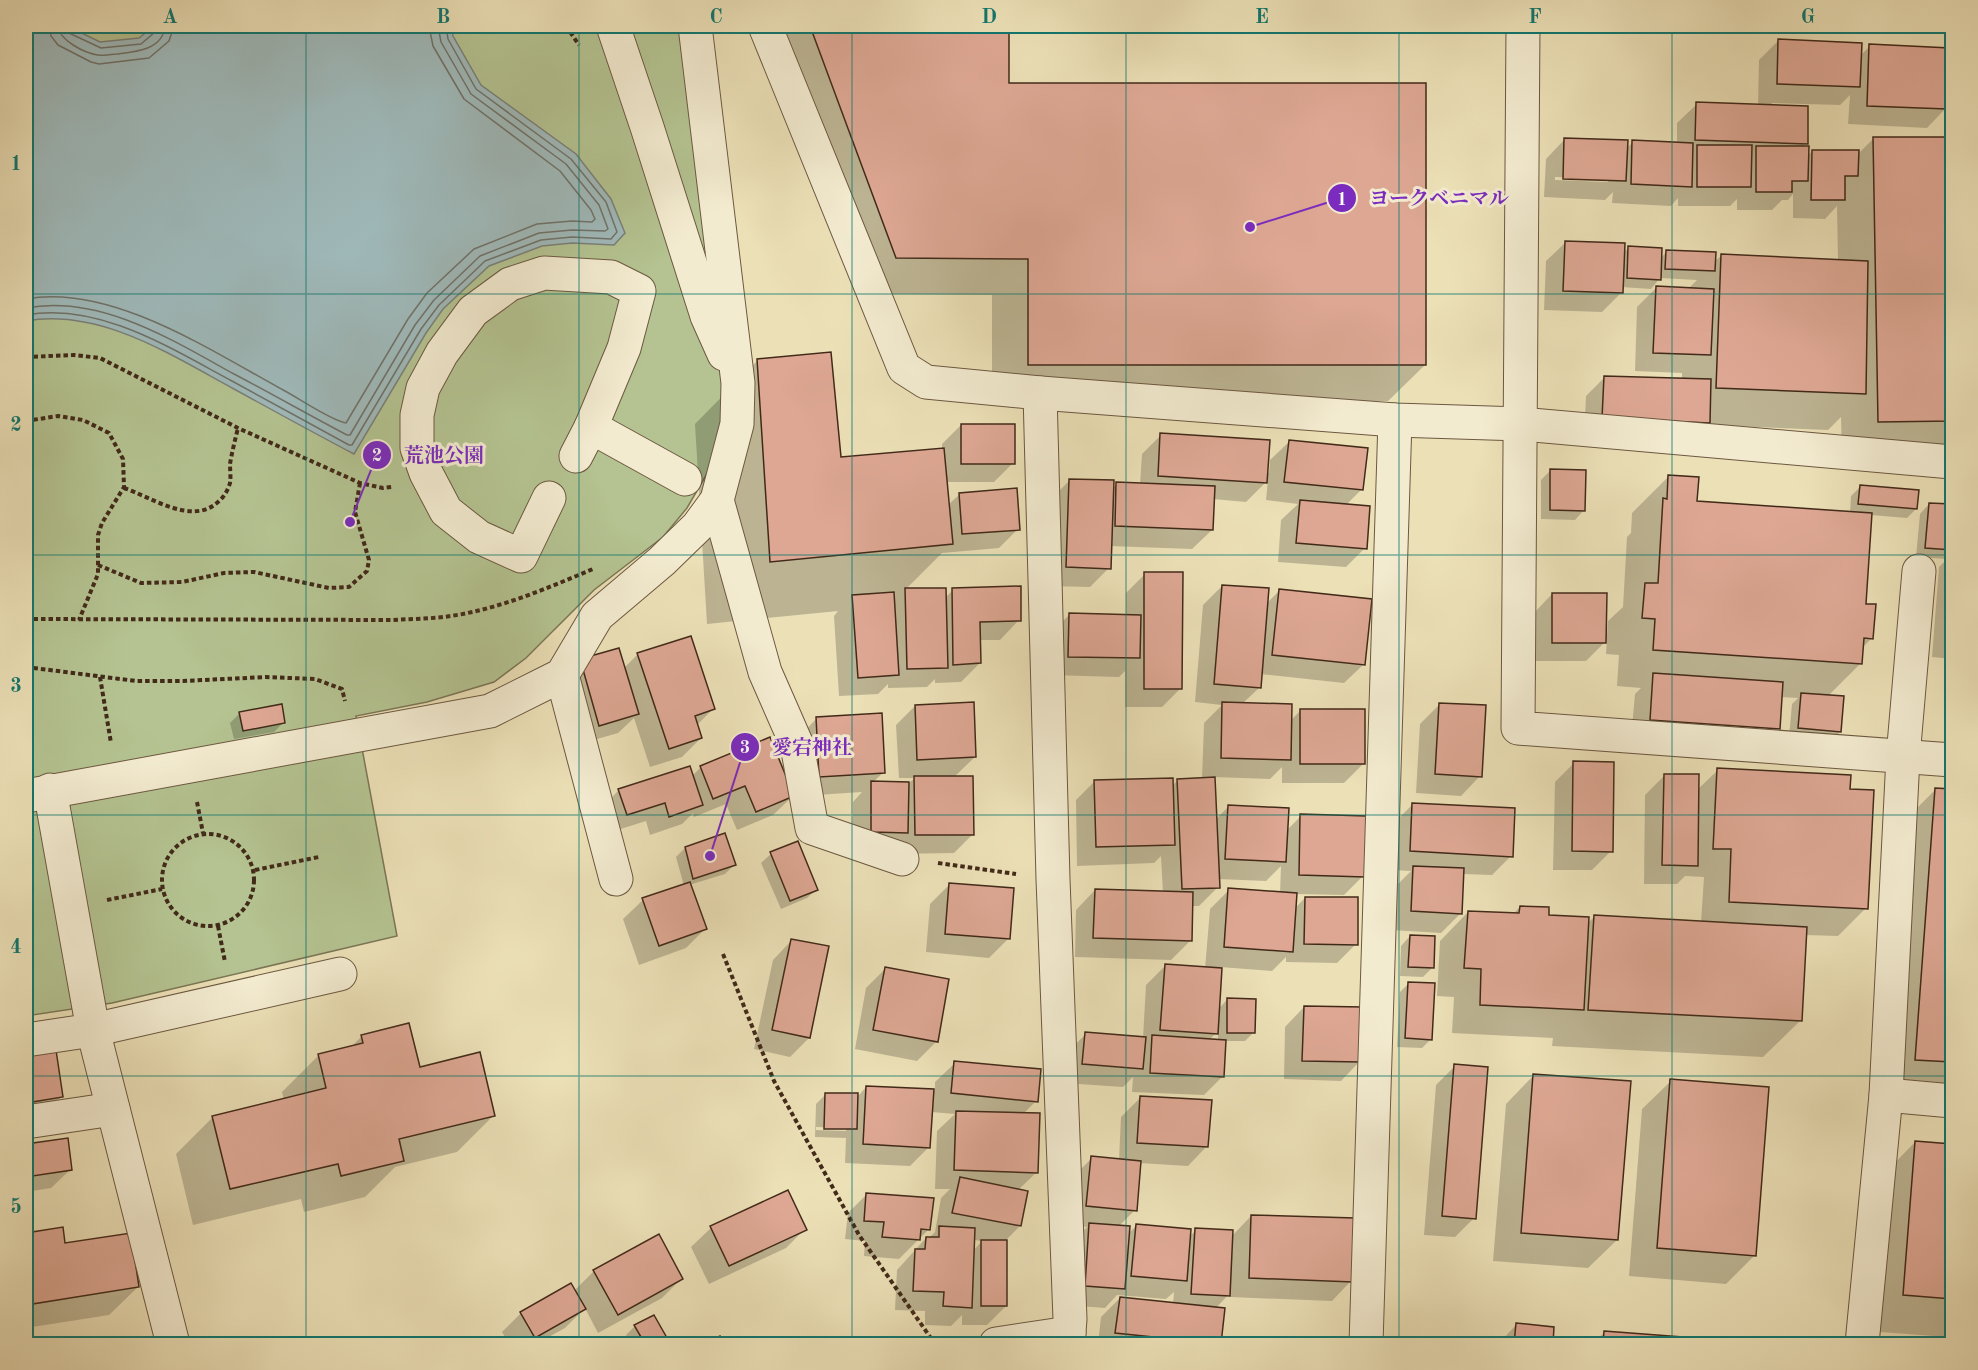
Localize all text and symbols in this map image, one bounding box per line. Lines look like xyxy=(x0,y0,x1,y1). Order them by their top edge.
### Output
text: A xyxy=(162,8,178,28)
text: B xyxy=(436,8,450,28)
text: C xyxy=(709,8,723,28)
text: D xyxy=(981,8,997,28)
text: E xyxy=(1255,8,1269,28)
text: F xyxy=(1528,8,1542,28)
text: G xyxy=(1801,8,1815,28)
text: 1 xyxy=(10,155,22,175)
callout: ヨークベニマル xyxy=(1327,179,1521,217)
text: ヨークベニマル xyxy=(1369,188,1509,210)
text: 1 xyxy=(1337,191,1347,209)
text: 2 xyxy=(10,416,22,436)
callout: 荒池公園 xyxy=(362,436,496,474)
text: 荒池公園 xyxy=(404,444,484,467)
text: 2 xyxy=(372,447,382,465)
text: 3 xyxy=(10,677,22,697)
callout: 愛宕神社 xyxy=(730,728,864,766)
text: 愛宕神社 xyxy=(772,736,852,759)
text: 3 xyxy=(740,739,750,757)
text: 4 xyxy=(10,938,22,958)
text: 5 xyxy=(10,1197,22,1218)

